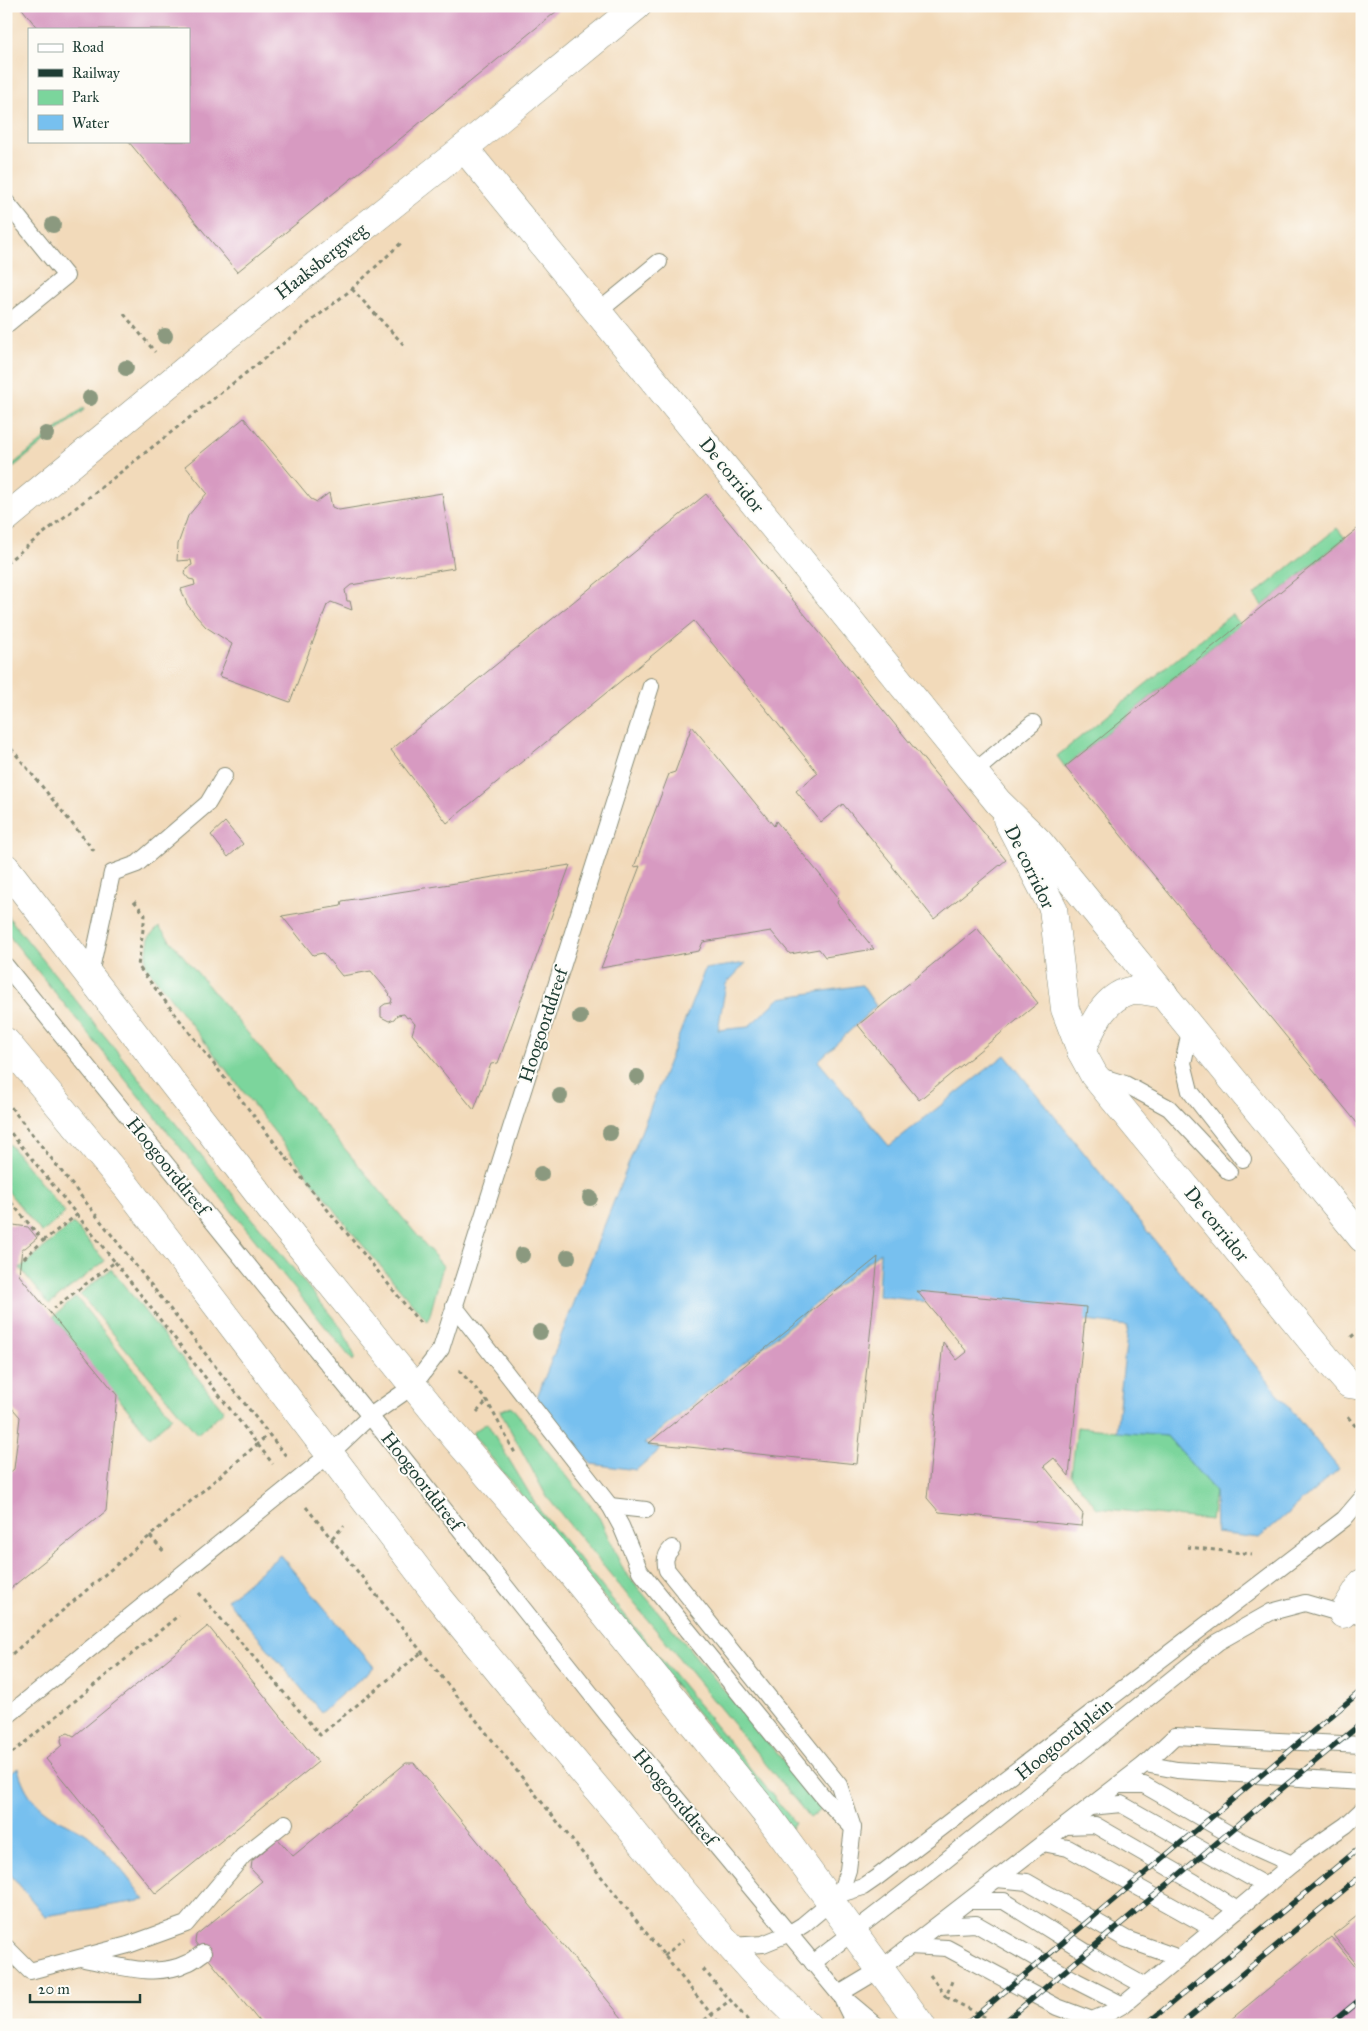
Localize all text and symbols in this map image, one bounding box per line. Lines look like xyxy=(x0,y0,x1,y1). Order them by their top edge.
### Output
legend xyxy=(28,28,190,142)
text: Road xyxy=(72,38,104,56)
text: Railway xyxy=(72,64,121,82)
text: Park xyxy=(72,88,99,106)
text: Water xyxy=(72,114,109,132)
street label: Haaksbergweg xyxy=(270,218,372,305)
street label: De corridor xyxy=(695,433,770,518)
street label: De corridor xyxy=(1000,821,1061,913)
street label: Hoogoorddreef xyxy=(514,962,574,1086)
street label: Hoogoorddreef xyxy=(121,1112,216,1222)
street label: De corridor xyxy=(1180,1182,1255,1267)
street label: Hoogoorddreef xyxy=(375,1427,469,1538)
street label: Hoogoordplein xyxy=(1011,1693,1118,1786)
street label: Hoogoorddreef xyxy=(627,1744,724,1853)
scale bar xyxy=(30,1971,140,2003)
text: 20 m xyxy=(38,1980,70,1998)

